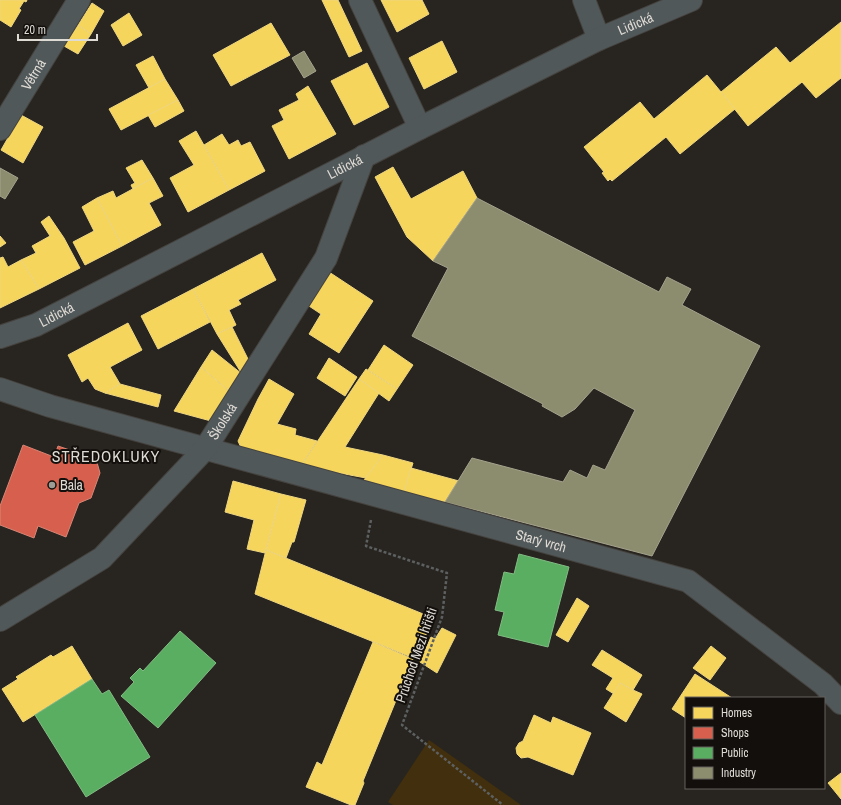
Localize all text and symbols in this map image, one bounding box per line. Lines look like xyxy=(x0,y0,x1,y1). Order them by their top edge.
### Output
street label: Lidická xyxy=(615,8,657,39)
scale bar xyxy=(18,16,97,42)
text: 20 m xyxy=(24,22,46,38)
street label: Větrná xyxy=(17,55,50,93)
street label: Lidická xyxy=(324,150,366,183)
street label: Lidická xyxy=(36,298,78,331)
street label: Školská xyxy=(204,399,241,443)
district label: STŘEDOKLUKY xyxy=(52,445,160,467)
place label: Bala xyxy=(60,476,84,494)
marker: Bala xyxy=(47,480,57,490)
street label: Starý vrch xyxy=(514,525,568,556)
street label: Průchod Mezi hřišti xyxy=(391,605,441,705)
legend xyxy=(685,697,825,789)
text: Homes xyxy=(721,705,752,721)
text: Shops xyxy=(721,725,749,741)
text: Public xyxy=(721,745,748,761)
text: Industry xyxy=(721,765,756,781)

